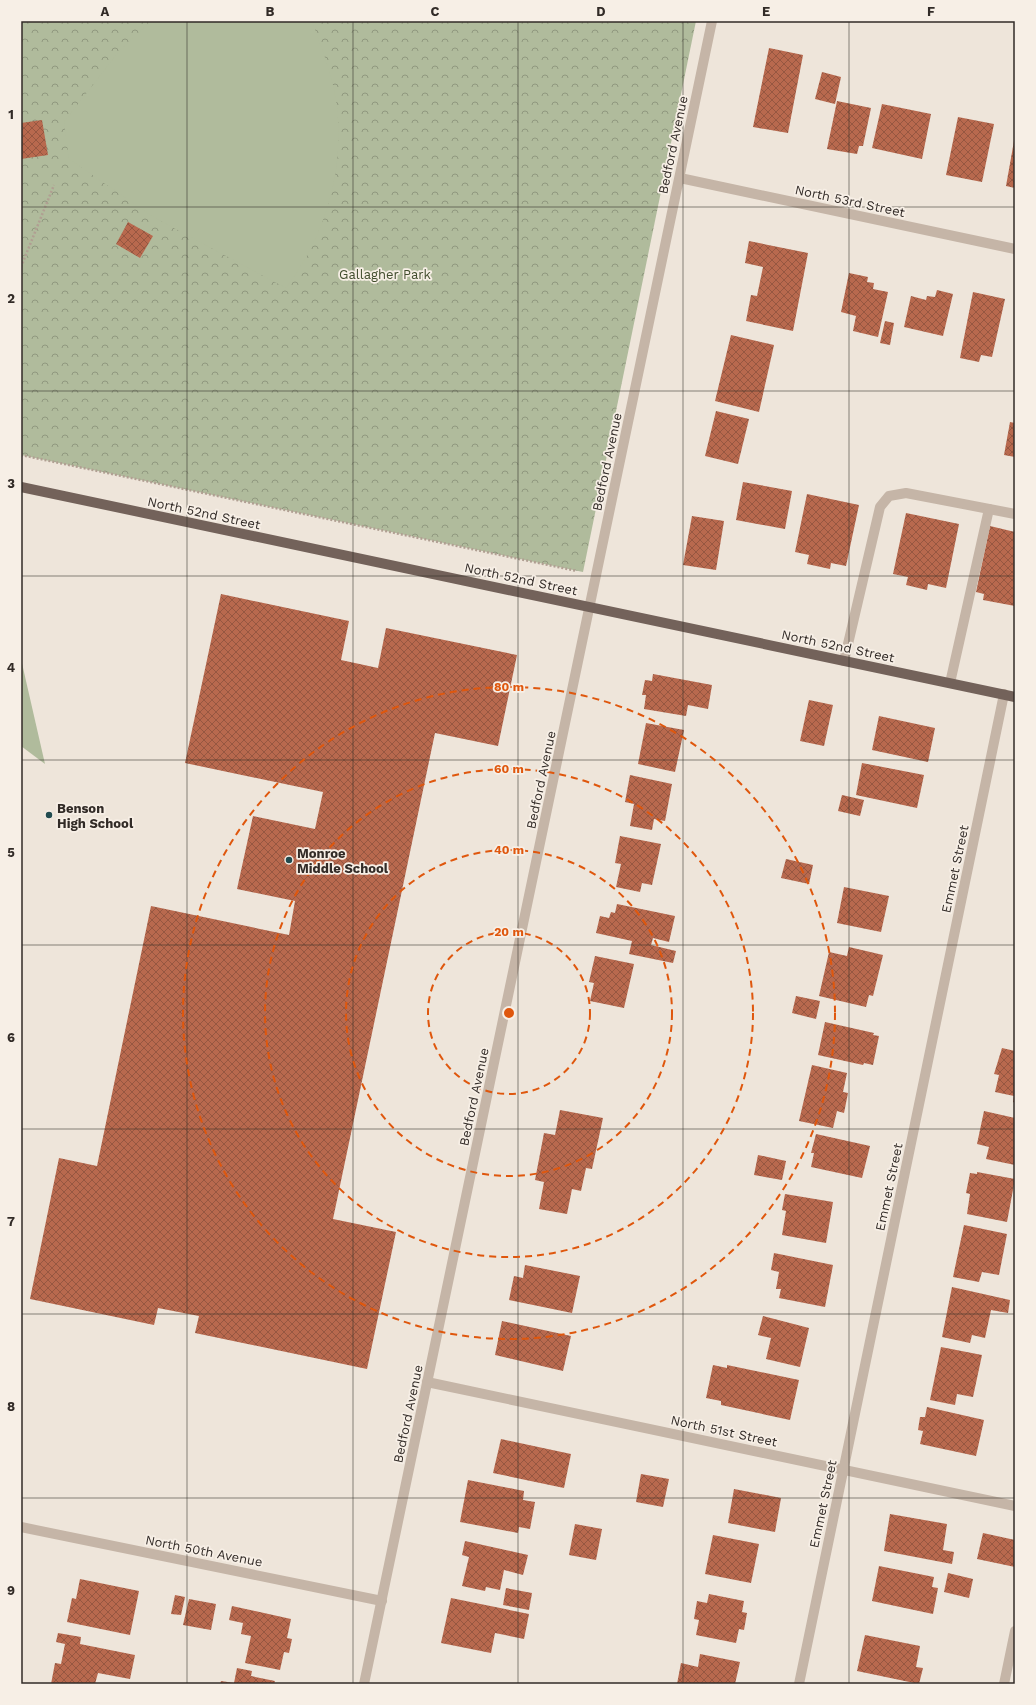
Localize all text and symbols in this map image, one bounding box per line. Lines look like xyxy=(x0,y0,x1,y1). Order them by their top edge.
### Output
text: A xyxy=(101,4,110,19)
text: B xyxy=(266,4,275,19)
text: C xyxy=(431,4,440,19)
text: D xyxy=(596,4,606,19)
text: E xyxy=(762,4,770,19)
text: F xyxy=(927,4,935,19)
street label: Bedford Avenue xyxy=(655,95,691,195)
text: 1 xyxy=(8,107,14,122)
street label: North 53rd Street xyxy=(794,182,907,220)
park label: Gallagher Park xyxy=(339,267,432,282)
text: 2 xyxy=(7,291,15,306)
street label: Bedford Avenue xyxy=(589,412,625,512)
text: 3 xyxy=(7,476,15,491)
street label: North 52nd Street xyxy=(146,494,262,532)
street label: North 52nd Street xyxy=(463,560,579,598)
street label: North 52nd Street xyxy=(780,627,896,665)
text: 4 xyxy=(7,660,16,675)
text: 80 m xyxy=(494,680,524,694)
street label: Bedford Avenue xyxy=(523,730,559,830)
text: 60 m xyxy=(494,762,524,776)
place label: Benson High School xyxy=(57,801,134,831)
marker: Benson High School xyxy=(44,810,54,820)
street label: Emmet Street xyxy=(938,823,972,914)
text: 40 m xyxy=(494,843,524,857)
text: 5 xyxy=(7,845,15,860)
place label: Monroe Middle School xyxy=(297,846,389,876)
marker: Monroe Middle School xyxy=(284,855,294,865)
text: 20 m xyxy=(494,925,524,939)
centre of rings xyxy=(502,1006,516,1020)
text: 6 xyxy=(7,1030,15,1045)
street label: Bedford Avenue xyxy=(456,1047,492,1147)
street label: Emmet Street xyxy=(872,1141,906,1232)
text: 7 xyxy=(7,1214,15,1229)
street label: Bedford Avenue xyxy=(390,1364,426,1464)
text: 8 xyxy=(7,1399,15,1414)
street label: North 51st Street xyxy=(669,1412,779,1450)
street label: Emmet Street xyxy=(806,1458,840,1549)
street label: North 50th Avenue xyxy=(144,1532,264,1570)
text: 9 xyxy=(7,1583,15,1598)

